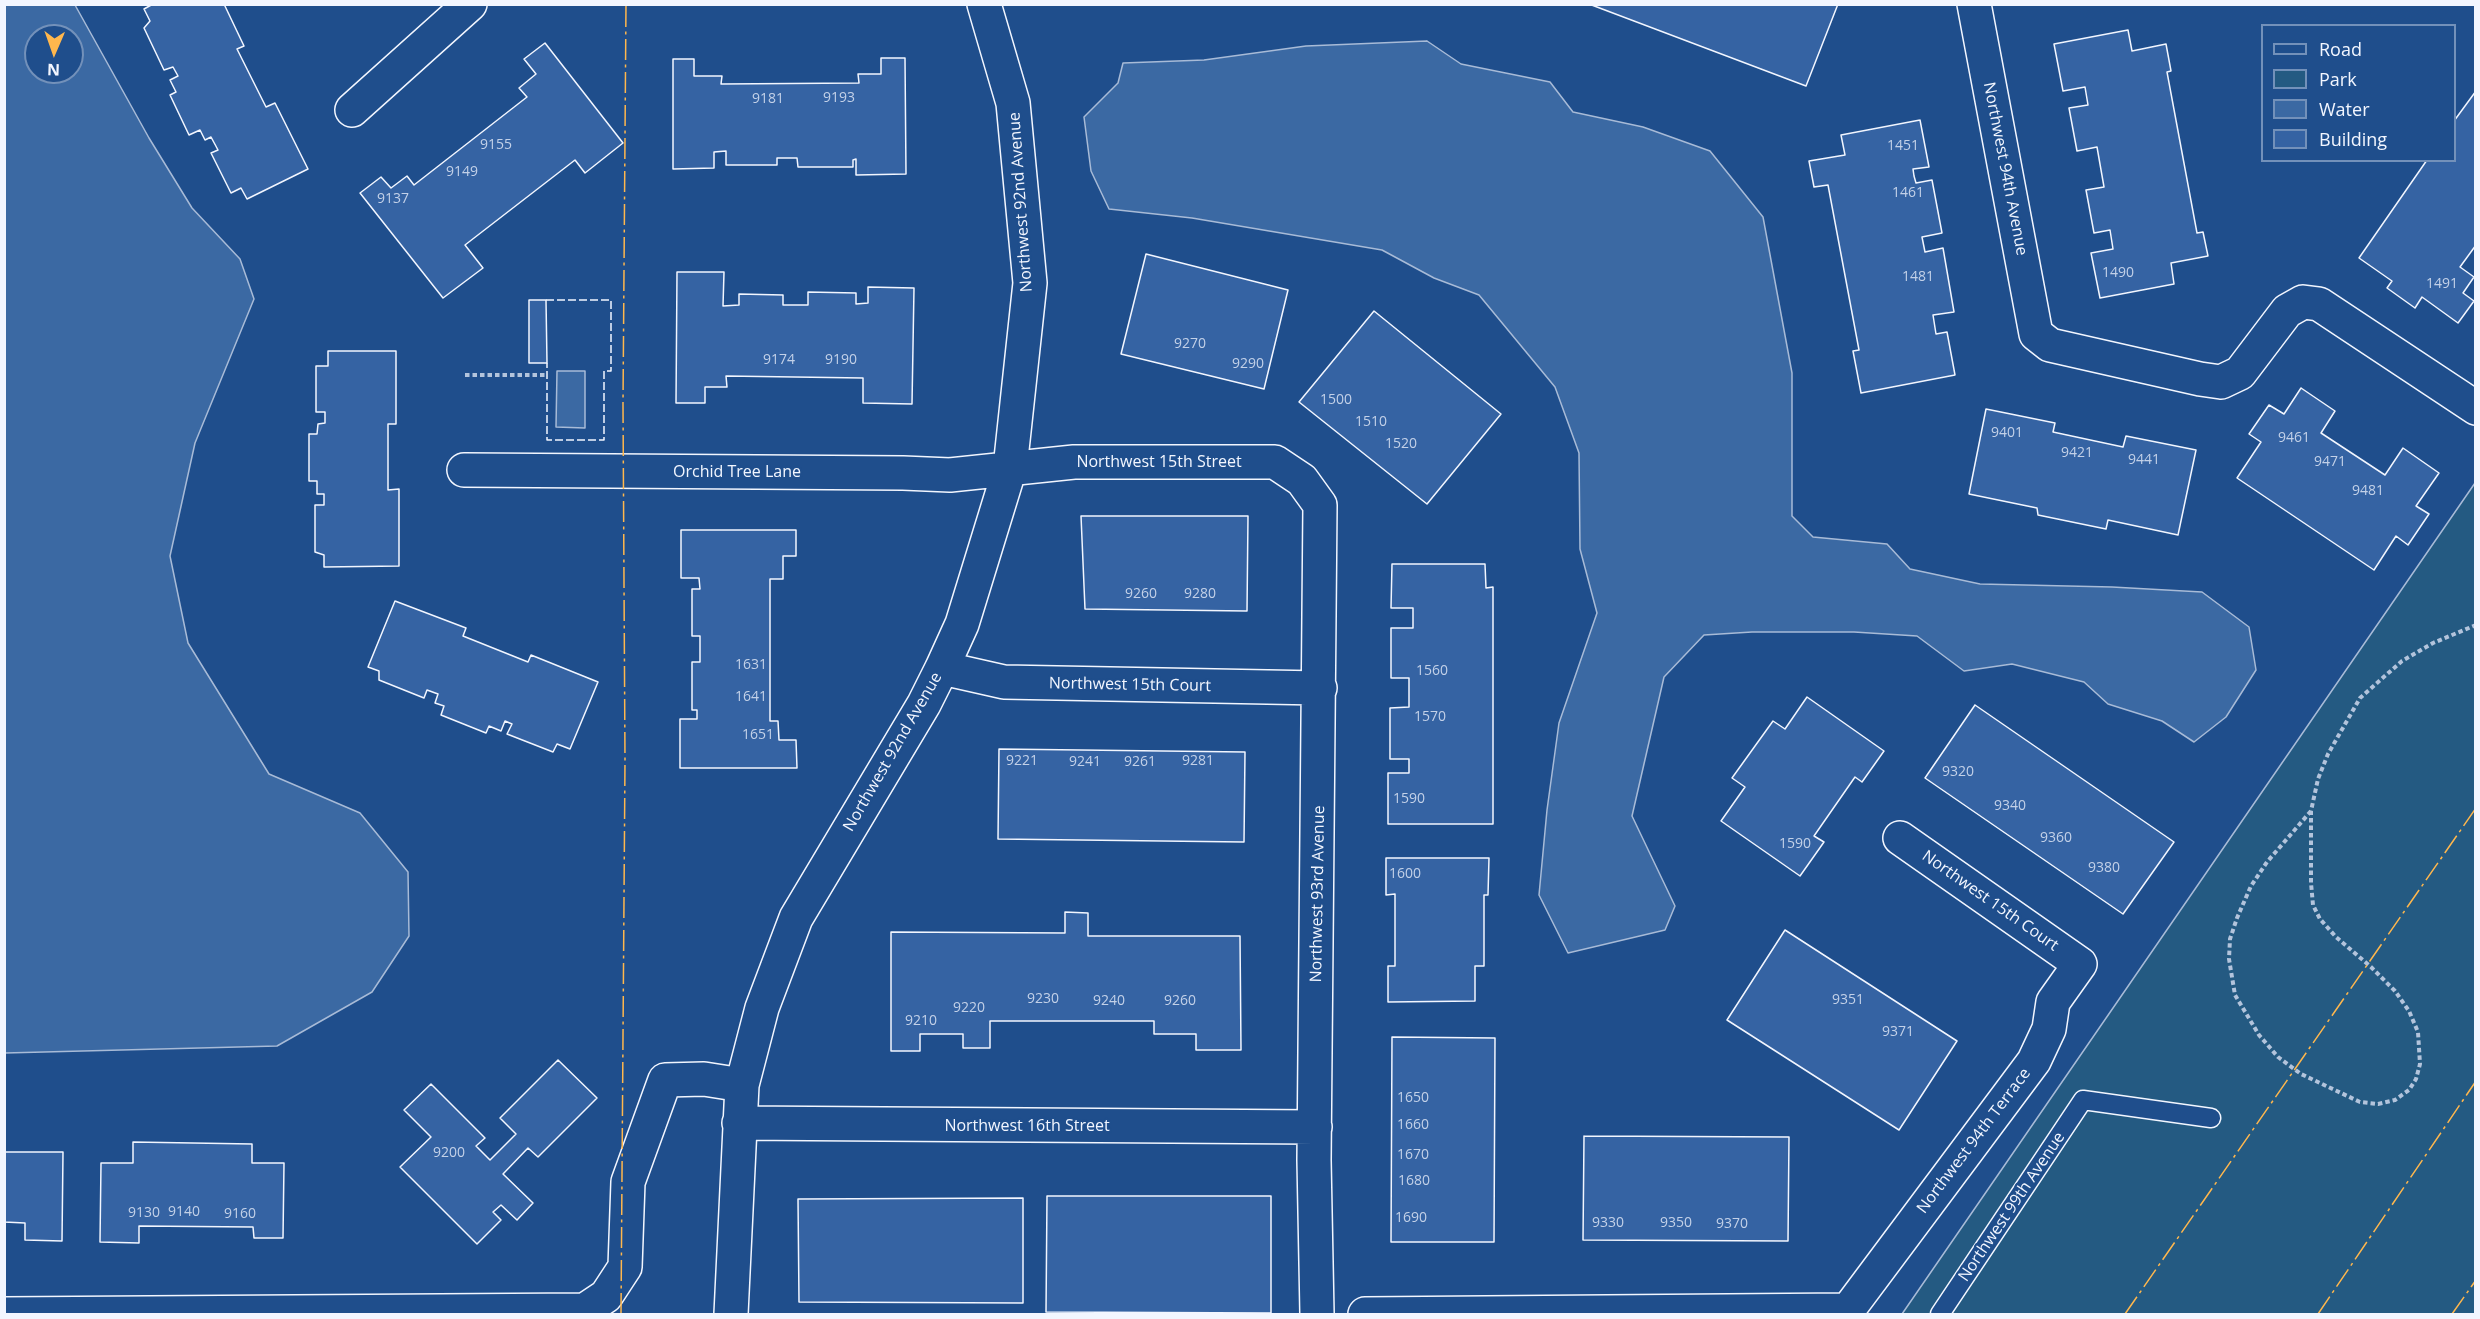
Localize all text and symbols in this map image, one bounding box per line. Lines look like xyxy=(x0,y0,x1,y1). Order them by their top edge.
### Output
north arrow xyxy=(24,24,84,84)
legend xyxy=(2261,24,2456,162)
text: Road xyxy=(2319,37,2362,61)
text: N xyxy=(47,59,60,81)
text: Park xyxy=(2319,67,2357,91)
street label: Northwest 94th Avenue xyxy=(1979,81,2031,257)
house number: 9193 xyxy=(823,90,855,106)
house number: 9181 xyxy=(752,91,784,107)
text: Water xyxy=(2319,97,2370,121)
street label: Northwest 92nd Avenue xyxy=(1005,111,1037,293)
text: Building xyxy=(2319,127,2387,151)
house number: 9155 xyxy=(480,137,512,153)
house number: 1451 xyxy=(1887,138,1919,154)
house number: 9149 xyxy=(446,164,478,180)
house number: 1461 xyxy=(1892,185,1924,201)
house number: 9137 xyxy=(377,191,409,207)
house number: 1490 xyxy=(2102,265,2134,281)
house number: 1481 xyxy=(1902,269,1934,285)
house number: 1491 xyxy=(2426,276,2458,292)
house number: 9270 xyxy=(1174,336,1206,352)
house number: 9174 xyxy=(763,352,795,368)
house number: 9190 xyxy=(825,352,857,368)
house number: 9290 xyxy=(1232,356,1264,372)
house number: 1500 xyxy=(1320,392,1352,408)
house number: 1510 xyxy=(1355,414,1387,430)
house number: 9401 xyxy=(1991,425,2023,441)
house number: 9461 xyxy=(2278,430,2310,446)
house number: 1520 xyxy=(1385,436,1417,452)
house number: 9421 xyxy=(2061,445,2093,461)
street label: Northwest 15th Street xyxy=(1076,452,1242,472)
house number: 9441 xyxy=(2128,452,2160,468)
house number: 9471 xyxy=(2314,454,2346,470)
street label: Orchid Tree Lane xyxy=(673,462,801,482)
house number: 9481 xyxy=(2352,483,2384,499)
house number: 9260 xyxy=(1125,586,1157,602)
house number: 9280 xyxy=(1184,586,1216,602)
house number: 1631 xyxy=(735,657,767,673)
house number: 1560 xyxy=(1416,663,1448,679)
street label: Northwest 92nd Avenue xyxy=(840,669,946,835)
street label: Northwest 15th Court xyxy=(1049,674,1211,696)
house number: 1641 xyxy=(735,689,767,705)
house number: 1570 xyxy=(1414,709,1446,725)
house number: 1651 xyxy=(742,727,774,743)
house number: 9221 xyxy=(1006,753,1038,769)
house number: 9281 xyxy=(1182,753,1214,769)
house number: 9241 xyxy=(1069,754,1101,770)
house number: 9261 xyxy=(1124,754,1156,770)
house number: 9320 xyxy=(1942,764,1974,780)
house number: 1590 xyxy=(1393,791,1425,807)
house number: 9340 xyxy=(1994,798,2026,814)
street label: Northwest 93rd Avenue xyxy=(1307,805,1329,983)
house number: 9360 xyxy=(2040,830,2072,846)
house number: 1590 xyxy=(1779,836,1811,852)
street label: Northwest 15th Court xyxy=(1918,847,2062,955)
house number: 9380 xyxy=(2088,860,2120,876)
house number: 1600 xyxy=(1389,866,1421,882)
house number: 9230 xyxy=(1027,991,1059,1007)
house number: 9351 xyxy=(1832,992,1864,1008)
house number: 9240 xyxy=(1093,993,1125,1009)
house number: 9260 xyxy=(1164,993,1196,1009)
house number: 9220 xyxy=(953,1000,985,1016)
house number: 9210 xyxy=(905,1013,937,1029)
house number: 9371 xyxy=(1882,1024,1914,1040)
street label: Northwest 94th Terrace xyxy=(1913,1065,2035,1217)
house number: 1650 xyxy=(1397,1090,1429,1106)
street label: Northwest 16th Street xyxy=(944,1116,1110,1136)
house number: 1660 xyxy=(1397,1117,1429,1133)
street label: Northwest 99th Avenue xyxy=(1955,1129,2069,1285)
house number: 9200 xyxy=(433,1145,465,1161)
house number: 1670 xyxy=(1397,1147,1429,1163)
house number: 1680 xyxy=(1398,1173,1430,1189)
house number: 9140 xyxy=(168,1204,200,1220)
house number: 9130 xyxy=(128,1205,160,1221)
house number: 9160 xyxy=(224,1206,256,1222)
house number: 1690 xyxy=(1395,1210,1427,1226)
house number: 9330 xyxy=(1592,1215,1624,1231)
house number: 9350 xyxy=(1660,1215,1692,1231)
house number: 9370 xyxy=(1716,1216,1748,1232)

